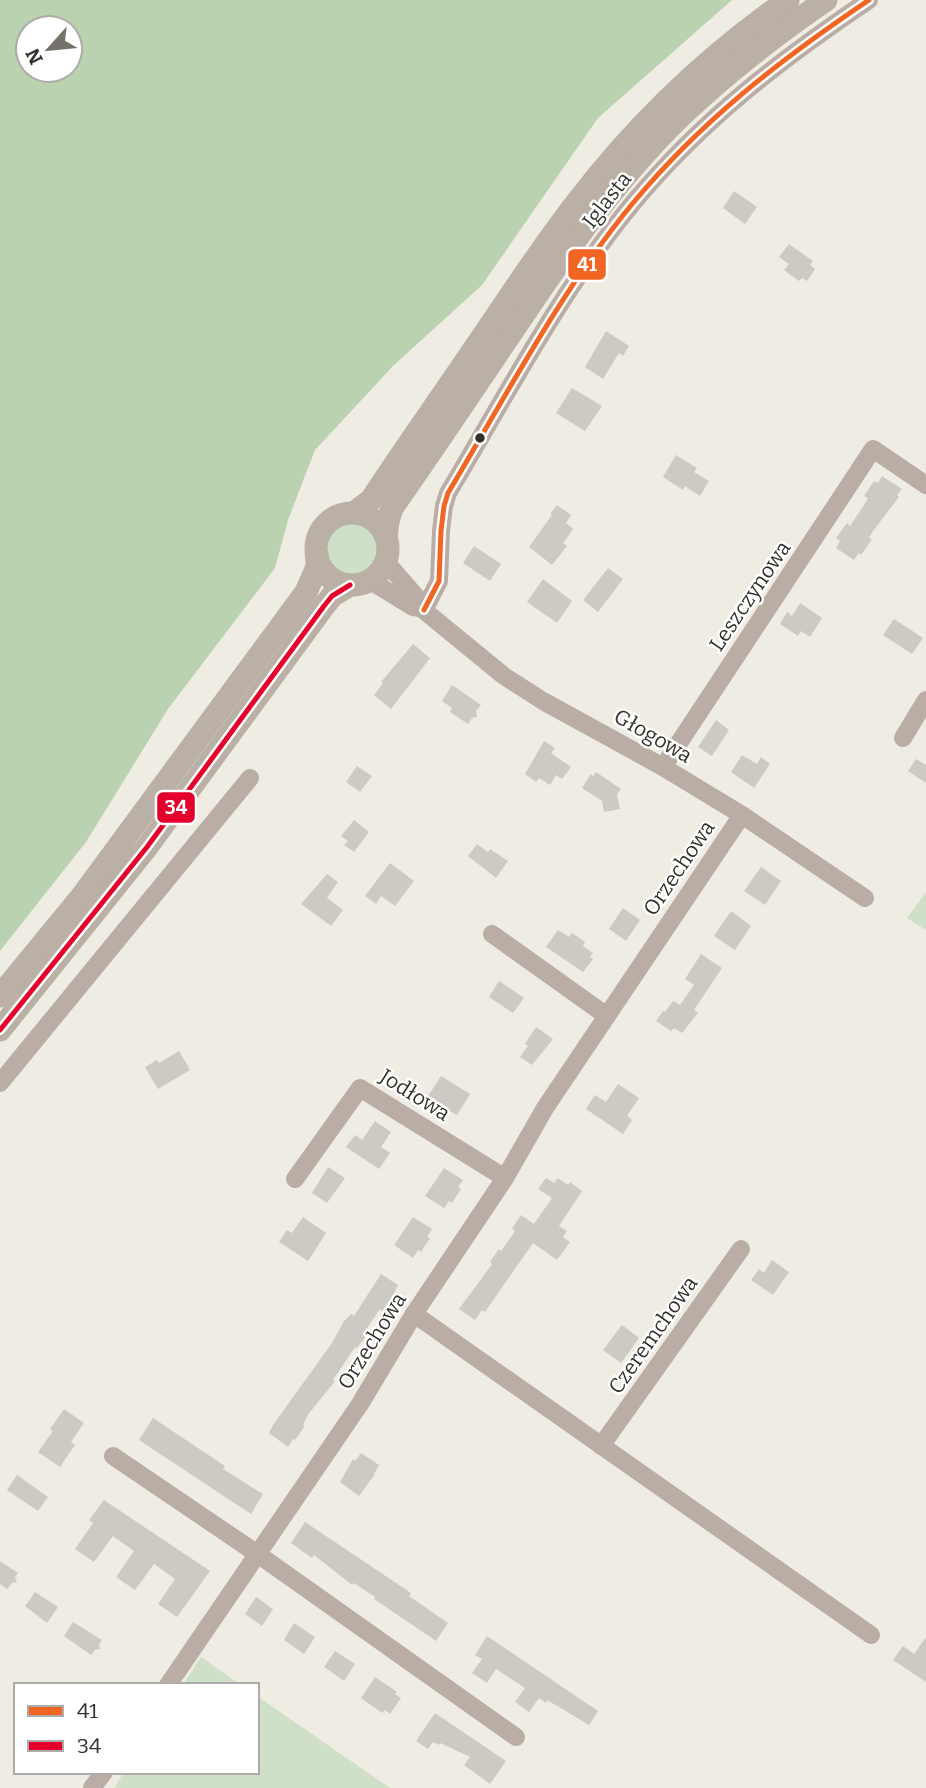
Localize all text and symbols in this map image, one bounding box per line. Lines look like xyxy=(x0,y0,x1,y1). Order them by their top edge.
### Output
north arrow xyxy=(14,14,84,84)
text: N xyxy=(21,44,48,68)
street label: Iglasta xyxy=(577,166,637,233)
line badge: 41 xyxy=(567,248,607,281)
text: 41 xyxy=(577,253,598,276)
unlabelled marker xyxy=(473,431,487,445)
street label: Leszczynowa xyxy=(704,536,797,656)
street label: Głogowa xyxy=(609,703,697,769)
line badge: 34 xyxy=(156,791,196,824)
text: 34 xyxy=(165,796,188,819)
street label: Orzechowa xyxy=(638,815,721,921)
street label: Jodłowa xyxy=(374,1063,455,1127)
street label: Czeremchowa xyxy=(603,1271,703,1399)
street label: Orzechowa xyxy=(332,1287,412,1394)
legend xyxy=(14,1683,259,1774)
text: 41 xyxy=(77,1698,98,1724)
text: 34 xyxy=(77,1733,101,1759)

